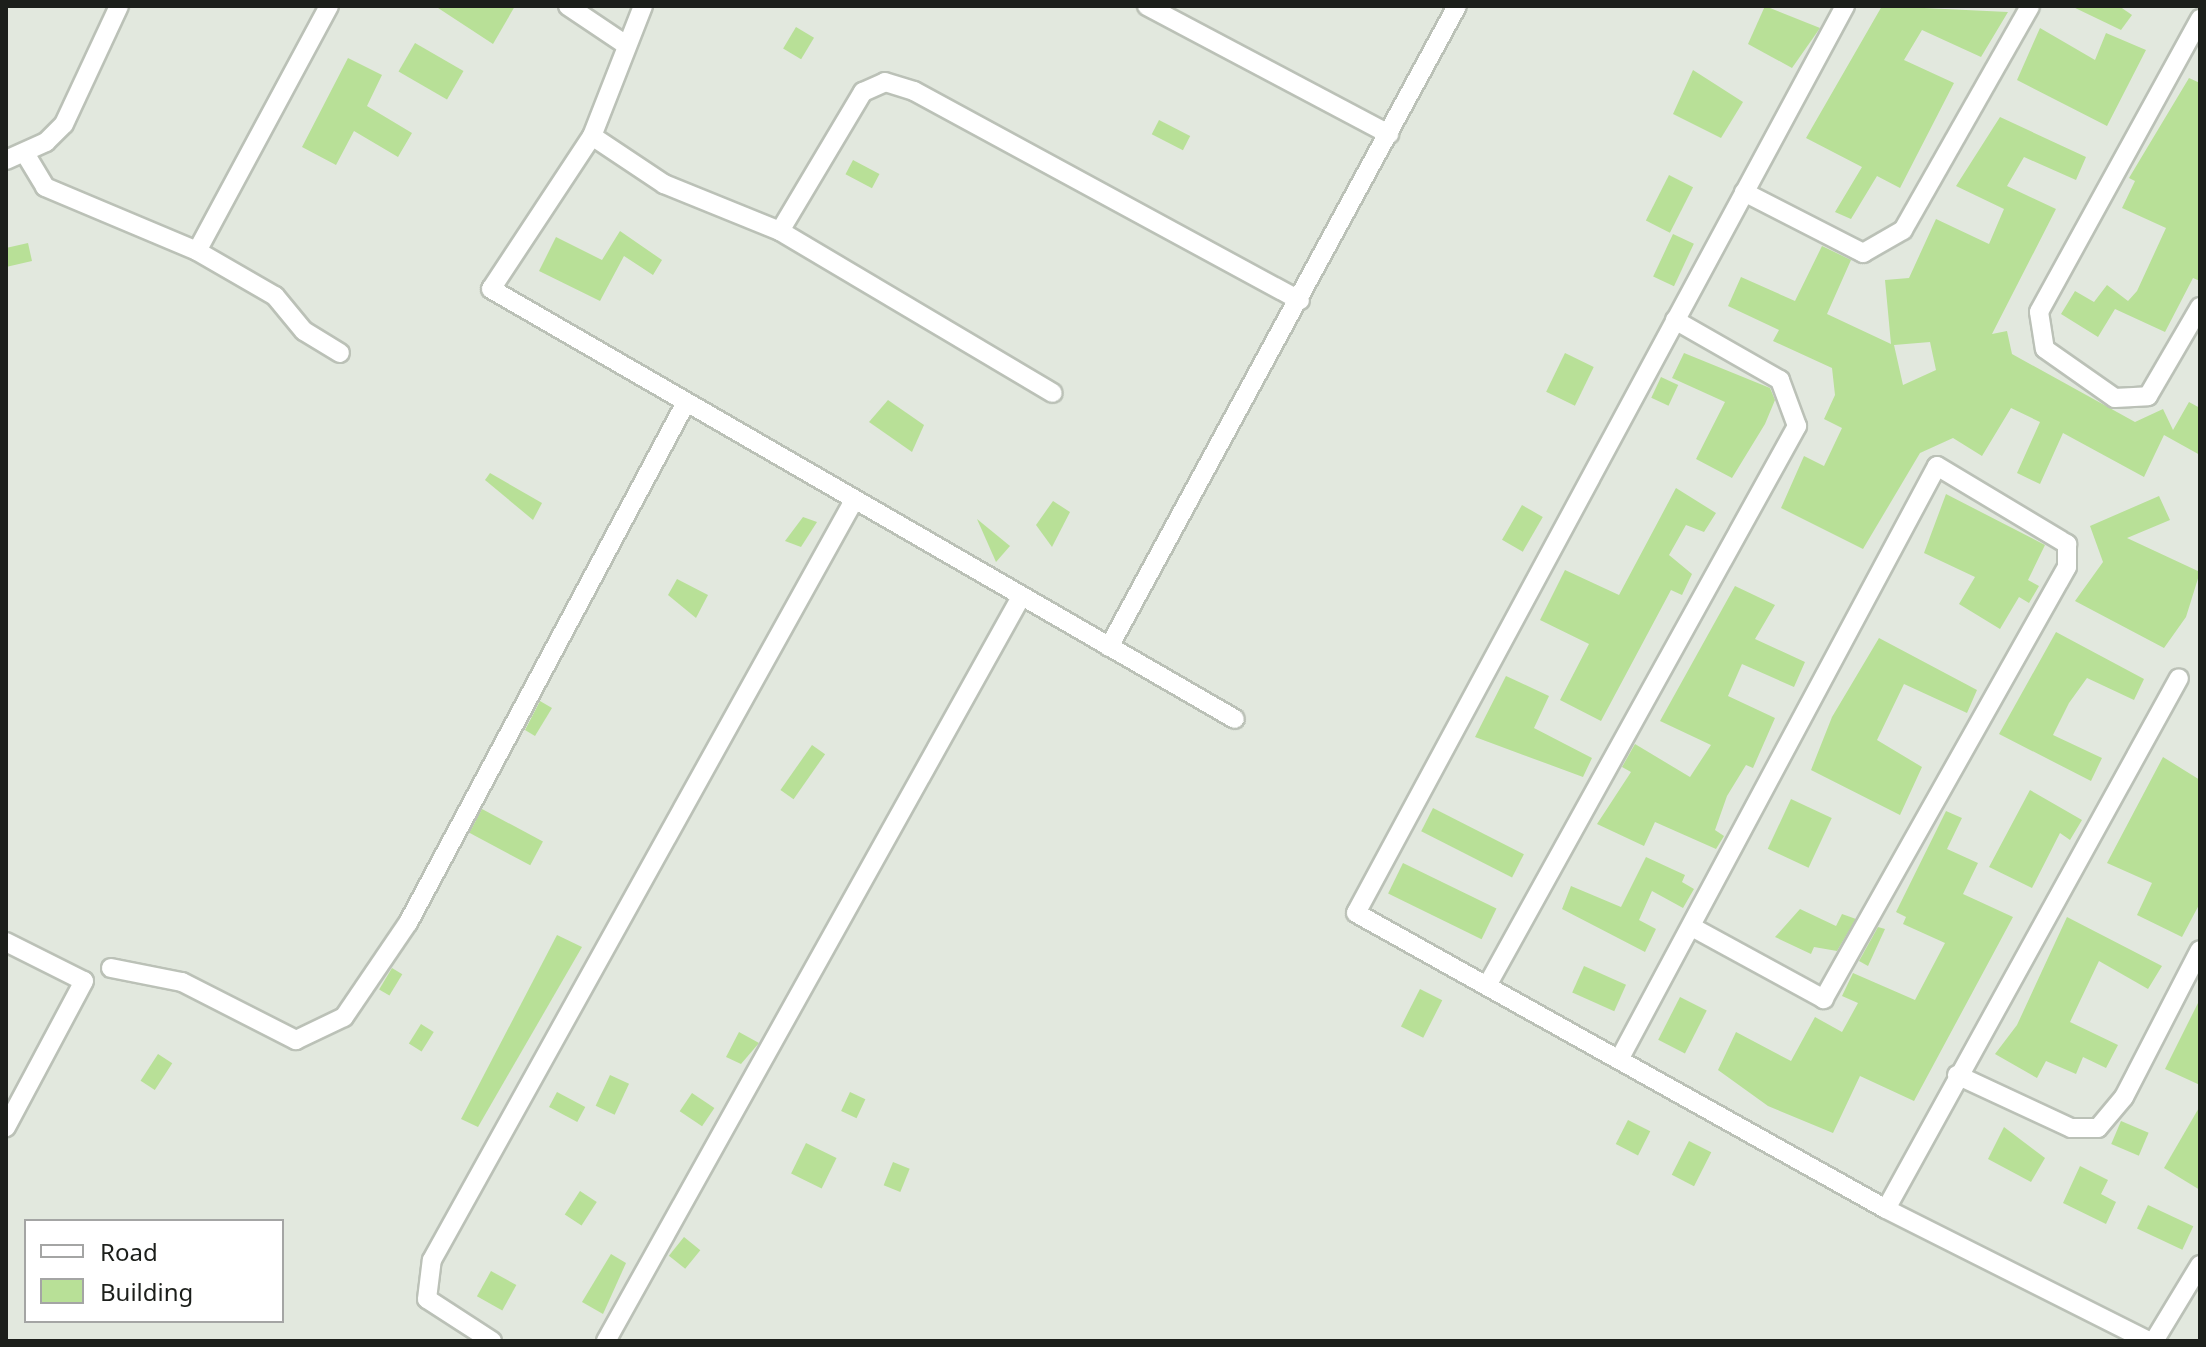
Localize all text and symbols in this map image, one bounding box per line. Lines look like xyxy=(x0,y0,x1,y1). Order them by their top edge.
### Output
legend xyxy=(24,1219,284,1323)
text: Road xyxy=(100,1235,158,1268)
text: Building xyxy=(100,1275,193,1308)

